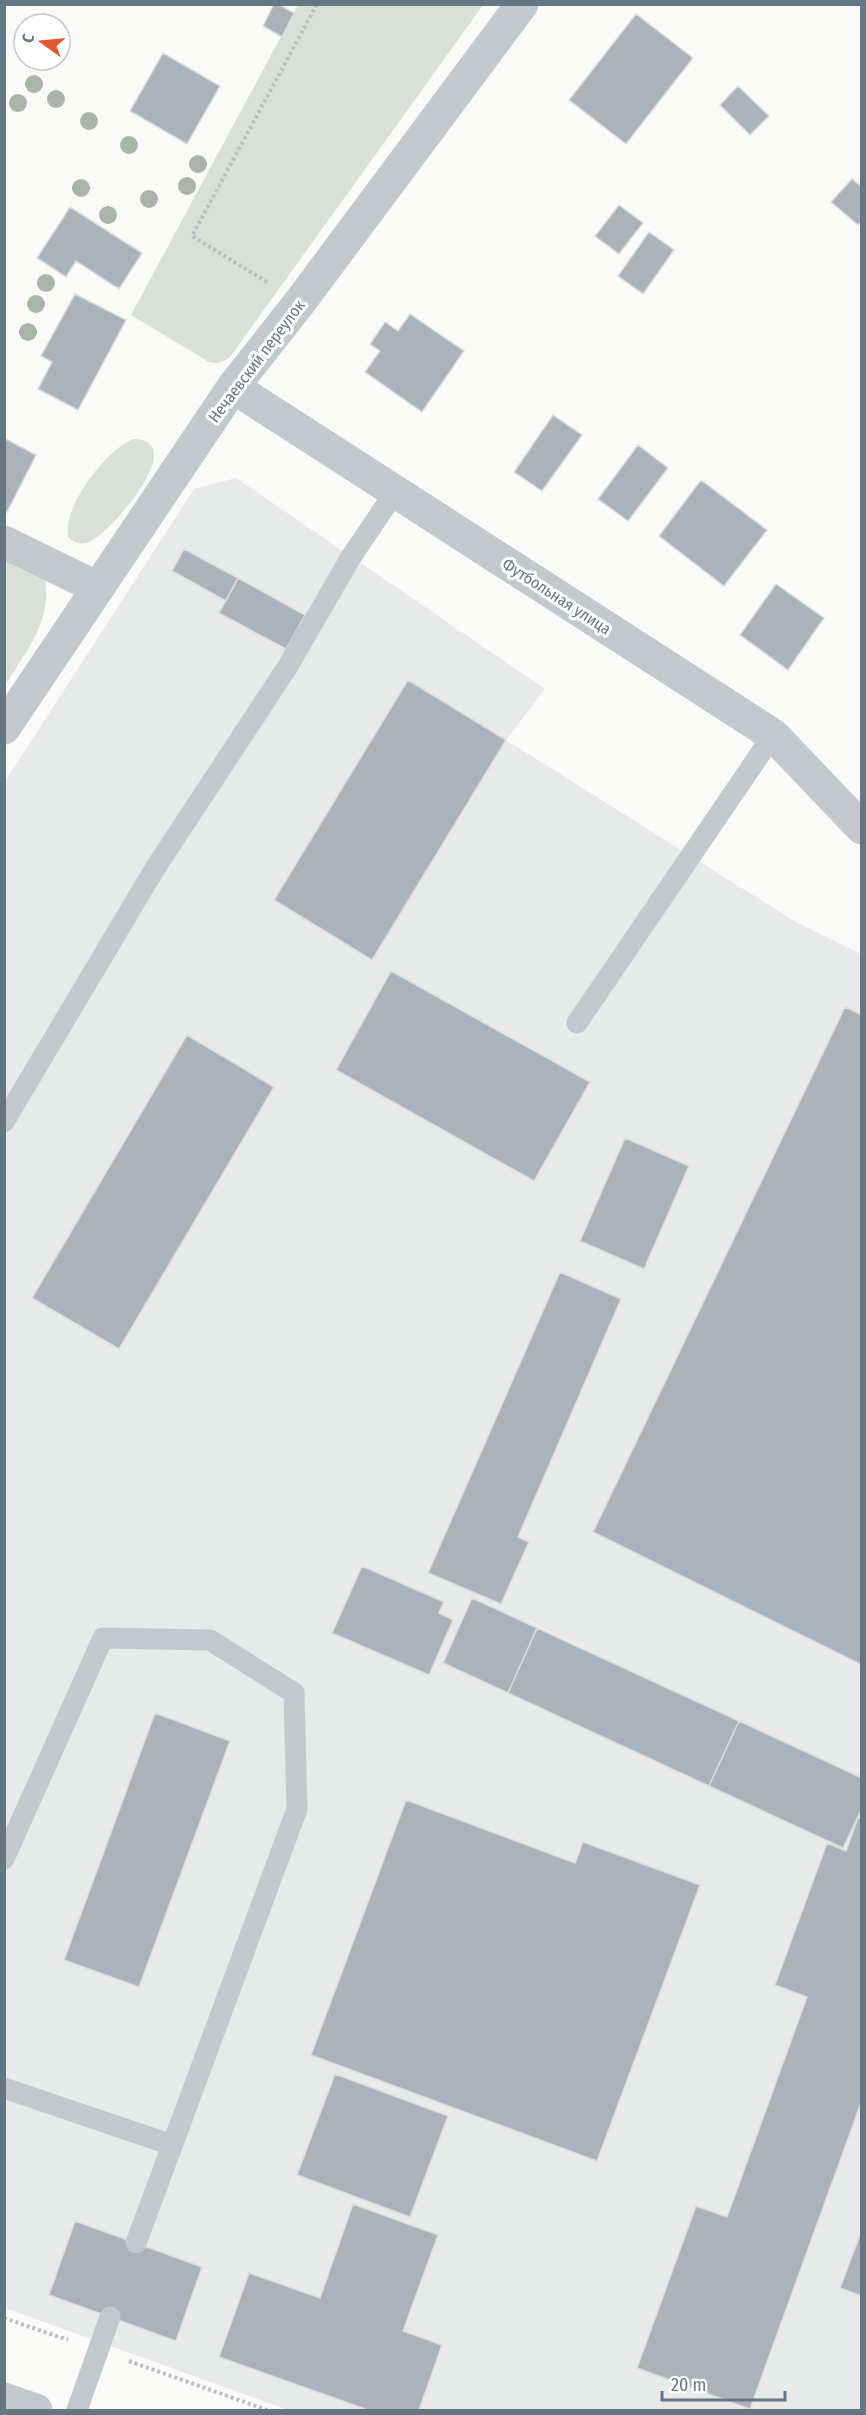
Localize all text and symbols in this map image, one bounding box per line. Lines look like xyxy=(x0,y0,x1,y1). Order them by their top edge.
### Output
north arrow xyxy=(12,12,72,72)
text: С xyxy=(18,31,38,45)
street label: Нечаевский переулок xyxy=(204,296,309,426)
street label: Футбольная улица xyxy=(499,554,615,639)
scale bar xyxy=(662,2364,785,2402)
text: 20 m xyxy=(671,2374,706,2396)

